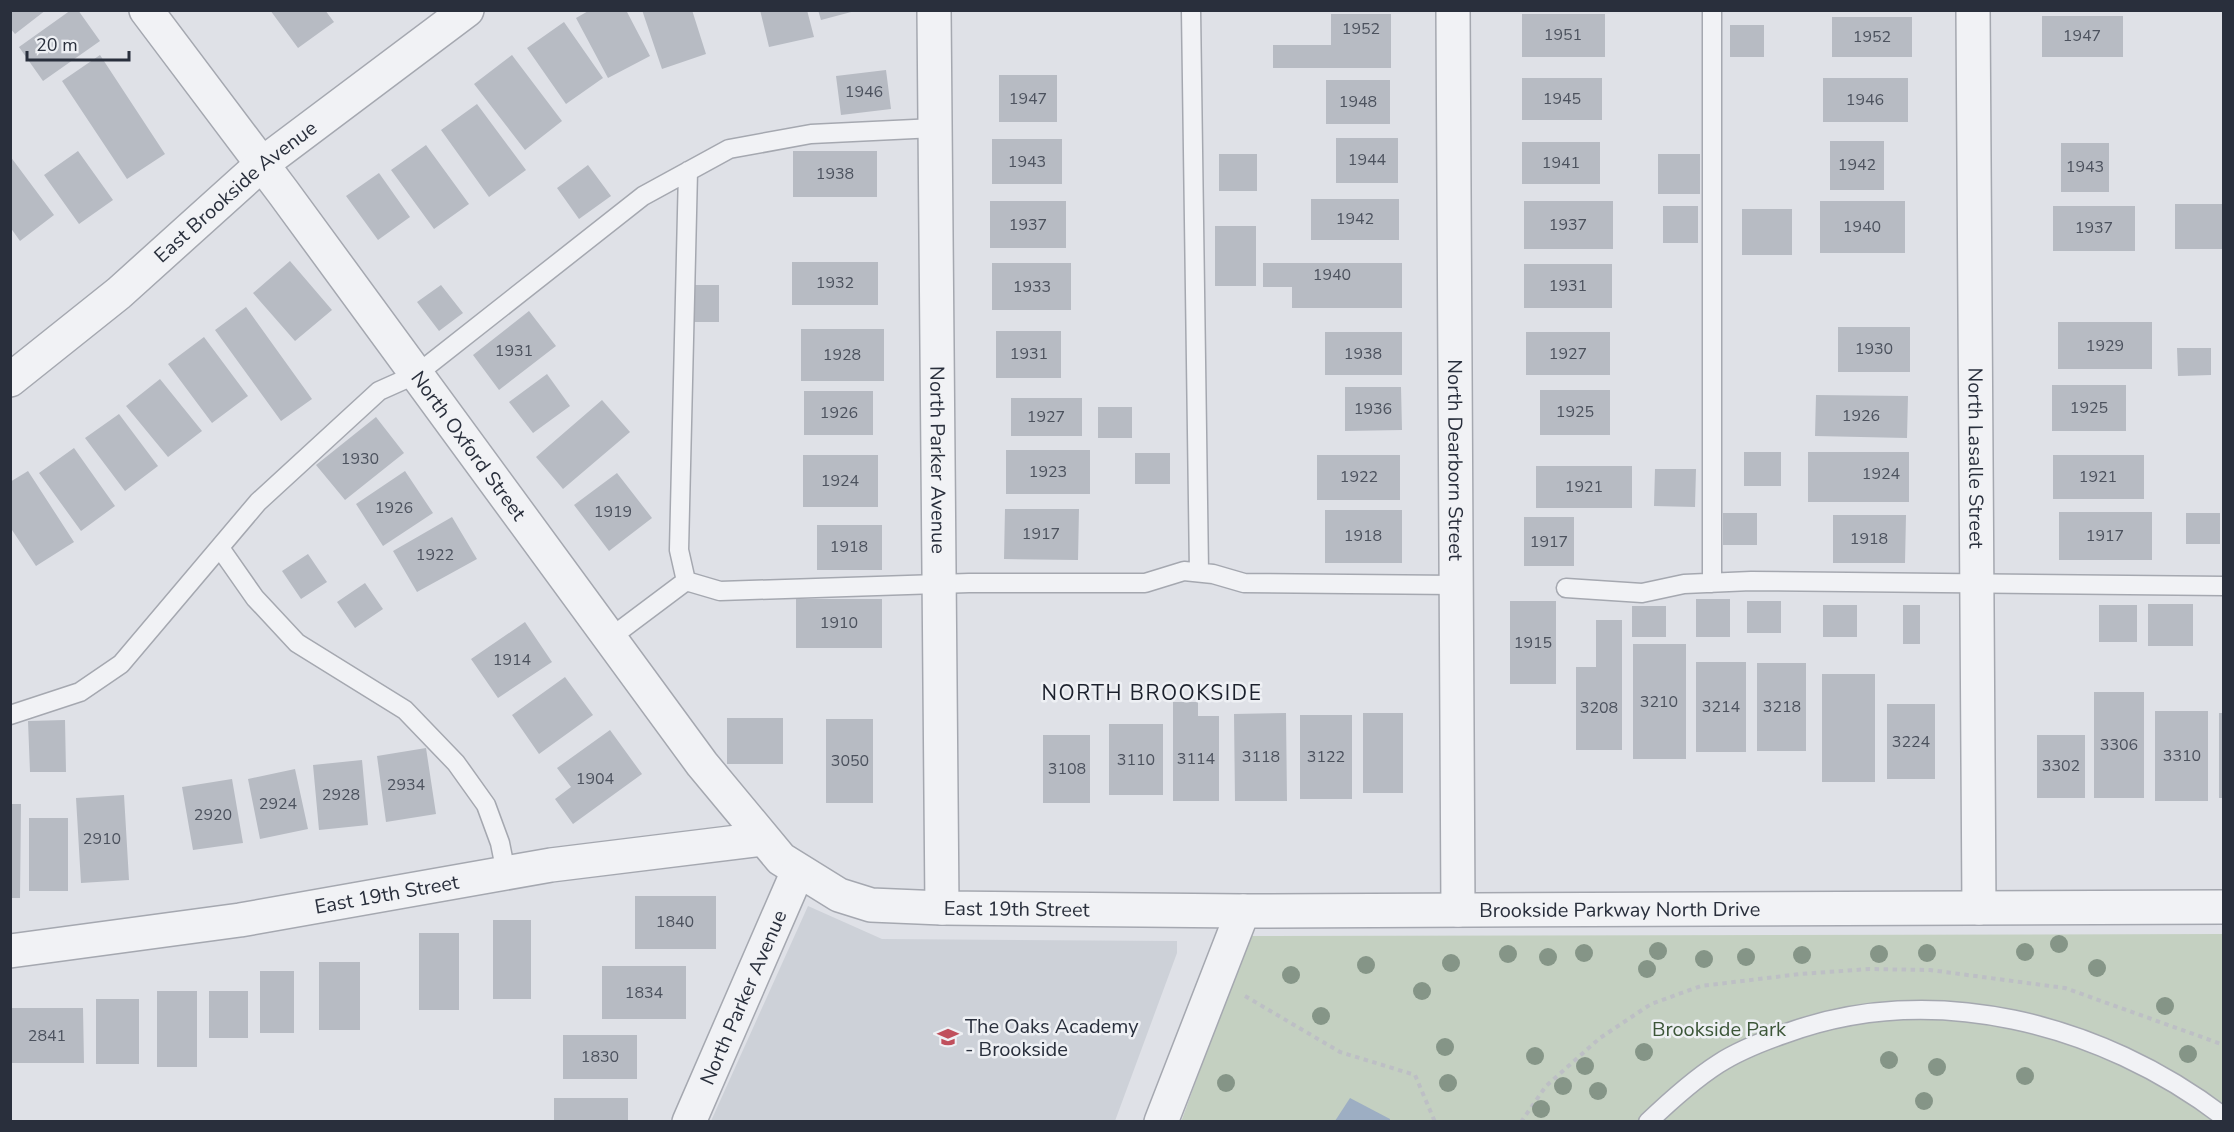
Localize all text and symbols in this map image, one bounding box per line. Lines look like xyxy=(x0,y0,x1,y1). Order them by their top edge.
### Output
house number: 1952 xyxy=(1342,18,1380,40)
scale bar xyxy=(27,24,129,62)
house number: 1951 xyxy=(1544,24,1582,46)
house number: 1947 xyxy=(2063,25,2101,47)
house number: 1952 xyxy=(1853,26,1891,48)
text: 20 m xyxy=(36,33,78,57)
house number: 1946 xyxy=(845,81,883,103)
house number: 1947 xyxy=(1009,88,1047,110)
house number: 1945 xyxy=(1543,88,1581,110)
house number: 1946 xyxy=(1846,89,1884,111)
house number: 1948 xyxy=(1339,91,1377,113)
street label: East Brookside Avenue xyxy=(148,114,322,269)
house number: 1944 xyxy=(1348,149,1387,171)
house number: 1943 xyxy=(1008,151,1046,173)
house number: 1941 xyxy=(1542,152,1580,174)
house number: 1942 xyxy=(1838,154,1876,176)
house number: 1943 xyxy=(2066,156,2104,178)
house number: 1938 xyxy=(816,163,854,185)
house number: 1942 xyxy=(1336,208,1374,230)
house number: 1937 xyxy=(1009,214,1047,236)
house number: 1937 xyxy=(1549,214,1587,236)
house number: 1940 xyxy=(1843,216,1881,238)
house number: 1937 xyxy=(2075,217,2113,239)
house number: 1940 xyxy=(1313,264,1351,286)
house number: 1932 xyxy=(816,272,854,294)
house number: 1931 xyxy=(1549,275,1587,297)
house number: 1933 xyxy=(1013,276,1051,298)
house number: 1929 xyxy=(2086,335,2124,357)
house number: 1930 xyxy=(1855,338,1893,360)
house number: 1931 xyxy=(495,340,533,362)
house number: 1931 xyxy=(1010,343,1048,365)
house number: 1938 xyxy=(1344,343,1382,365)
house number: 1927 xyxy=(1549,343,1587,365)
house number: 1928 xyxy=(823,344,861,366)
street label: North Dearborn Street xyxy=(1441,359,1470,562)
street label: North Oxford Street xyxy=(405,365,533,526)
street label: North Parker Avenue xyxy=(924,366,952,554)
street label: North Lasalle Street xyxy=(1962,367,1990,550)
house number: 1925 xyxy=(2070,397,2108,419)
house number: 1936 xyxy=(1354,398,1392,420)
house number: 1925 xyxy=(1556,401,1594,423)
house number: 1926 xyxy=(820,402,858,424)
house number: 1926 xyxy=(1842,405,1880,427)
house number: 1927 xyxy=(1027,406,1065,428)
house number: 1930 xyxy=(341,448,379,470)
house number: 1923 xyxy=(1029,461,1067,483)
house number: 1924 xyxy=(1862,463,1901,485)
house number: 1922 xyxy=(1340,466,1378,488)
house number: 1921 xyxy=(2079,466,2117,488)
house number: 1924 xyxy=(821,470,860,492)
house number: 1921 xyxy=(1565,476,1603,498)
house number: 1926 xyxy=(375,497,413,519)
house number: 1919 xyxy=(594,501,632,523)
house number: 1917 xyxy=(1022,523,1060,545)
house number: 1918 xyxy=(1344,525,1382,547)
house number: 1917 xyxy=(2086,525,2124,547)
house number: 1918 xyxy=(1850,528,1888,550)
house number: 1917 xyxy=(1530,531,1568,553)
house number: 1918 xyxy=(830,536,868,558)
house number: 1922 xyxy=(416,544,454,566)
house number: 1910 xyxy=(820,612,858,634)
house number: 1915 xyxy=(1514,632,1552,654)
house number: 1914 xyxy=(493,649,532,671)
district label: NORTH BROOKSIDE xyxy=(1042,679,1262,707)
house number: 3210 xyxy=(1640,691,1678,713)
house number: 3214 xyxy=(1702,696,1741,718)
house number: 3218 xyxy=(1763,696,1801,718)
house number: 3208 xyxy=(1580,697,1618,719)
house number: 3224 xyxy=(1892,731,1931,753)
house number: 3306 xyxy=(2100,734,2138,756)
house number: 3310 xyxy=(2163,745,2201,767)
house number: 3118 xyxy=(1242,746,1280,768)
house number: 3122 xyxy=(1307,746,1345,768)
house number: 3114 xyxy=(1177,748,1216,770)
house number: 3110 xyxy=(1117,749,1155,771)
house number: 3050 xyxy=(831,750,869,772)
house number: 3302 xyxy=(2042,755,2080,777)
house number: 3108 xyxy=(1048,758,1086,780)
house number: 1904 xyxy=(576,768,615,790)
house number: 2934 xyxy=(387,774,426,796)
house number: 2928 xyxy=(322,784,360,806)
house number: 2924 xyxy=(259,793,298,815)
house number: 2920 xyxy=(194,804,232,826)
house number: 2910 xyxy=(83,828,121,850)
street label: East 19th Street xyxy=(312,868,462,920)
street label: East 19th Street xyxy=(944,895,1091,923)
street label: Brookside Parkway North Drive xyxy=(1479,895,1760,924)
street label: North Parker Avenue xyxy=(693,906,793,1089)
house number: 1840 xyxy=(656,911,694,933)
house number: 1834 xyxy=(625,982,664,1004)
place label: The Oaks Academy - Brookside xyxy=(965,1013,1139,1063)
park label: Brookside Park xyxy=(1652,1016,1787,1043)
house number: 2841 xyxy=(28,1025,66,1047)
school or university icon: The Oaks Academy - Brookside xyxy=(936,1025,960,1049)
house number: 1830 xyxy=(581,1046,619,1068)

